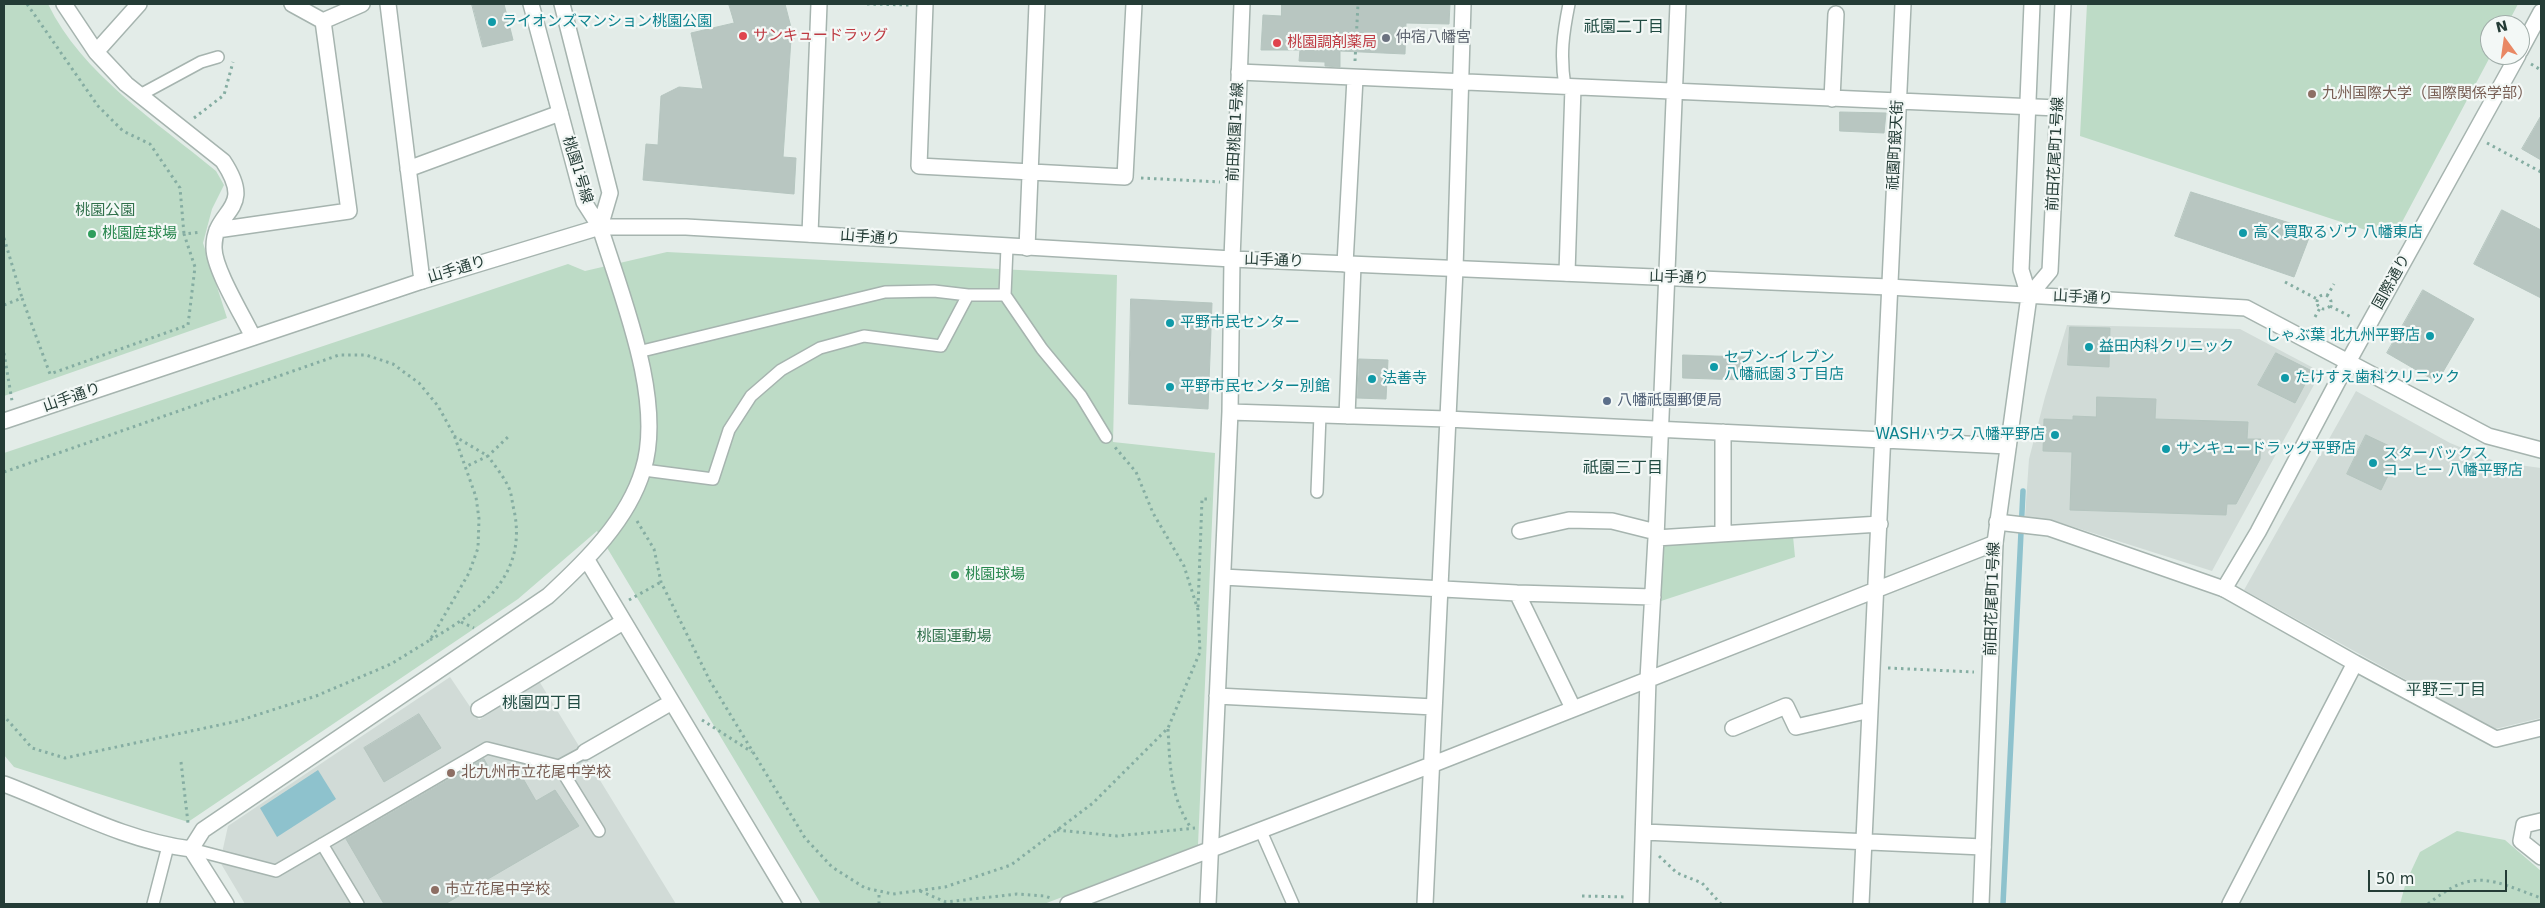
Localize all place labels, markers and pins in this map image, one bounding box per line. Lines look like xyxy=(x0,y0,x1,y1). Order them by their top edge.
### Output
place label: ライオンズマンション桃園公園 xyxy=(502,13,712,31)
marker: ライオンズマンション桃園公園 xyxy=(486,16,498,28)
place label: サンキュードラッグ xyxy=(753,27,888,45)
place label: 仲宿八幡宮 xyxy=(1396,29,1471,47)
marker: サンキュードラッグ xyxy=(737,30,749,42)
marker: 仲宿八幡宮 xyxy=(1380,32,1392,44)
place label: 桃園調剤薬局 xyxy=(1287,34,1377,52)
marker: 桃園調剤薬局 xyxy=(1271,37,1283,49)
place label: 九州国際大学（国際関係学部） xyxy=(2322,85,2532,103)
marker: 九州国際大学（国際関係学部） xyxy=(2306,88,2318,100)
place label: 高く買取るゾウ 八幡東店 xyxy=(2253,224,2423,242)
place label: 桃園庭球場 xyxy=(102,225,177,243)
marker: 高く買取るゾウ 八幡東店 xyxy=(2237,227,2249,239)
marker: 桃園庭球場 xyxy=(86,228,98,240)
place label: 平野市民センター xyxy=(1180,314,1300,332)
marker: 平野市民センター xyxy=(1164,317,1176,329)
place label: しゃぶ葉 北九州平野店 xyxy=(2265,327,2420,345)
marker: しゃぶ葉 北九州平野店 xyxy=(2424,330,2436,342)
place label: 益田内科クリニック xyxy=(2099,338,2234,356)
marker: 益田内科クリニック xyxy=(2083,341,2095,353)
place label: セブン-イレブン 八幡祇園３丁目店 xyxy=(1724,349,1844,384)
marker: セブン-イレブン 八幡祇園３丁目店 xyxy=(1708,361,1720,373)
place label: たけすえ歯科クリニック xyxy=(2295,369,2460,387)
place label: 法善寺 xyxy=(1382,370,1427,388)
marker: たけすえ歯科クリニック xyxy=(2279,372,2291,384)
marker: 法善寺 xyxy=(1366,373,1378,385)
place label: 平野市民センター別館 xyxy=(1180,378,1330,396)
marker: 平野市民センター別館 xyxy=(1164,381,1176,393)
place label: 八幡祇園郵便局 xyxy=(1617,392,1722,410)
marker: 八幡祇園郵便局 xyxy=(1601,395,1613,407)
place label: WASHハウス 八幡平野店 xyxy=(1875,426,2045,444)
marker: WASHハウス 八幡平野店 xyxy=(2049,429,2061,441)
place label: サンキュードラッグ平野店 xyxy=(2176,440,2356,458)
marker: サンキュードラッグ平野店 xyxy=(2160,443,2172,455)
place label: スターバックス コーヒー 八幡平野店 xyxy=(2383,445,2523,480)
marker: スターバックス コーヒー 八幡平野店 xyxy=(2367,457,2379,469)
place label: 桃園球場 xyxy=(965,566,1025,584)
marker: 桃園球場 xyxy=(949,569,961,581)
place label: 北九州市立花尾中学校 xyxy=(461,764,611,782)
marker: 北九州市立花尾中学校 xyxy=(445,767,457,779)
place label: 市立花尾中学校 xyxy=(445,881,550,899)
marker: 市立花尾中学校 xyxy=(429,884,441,896)

